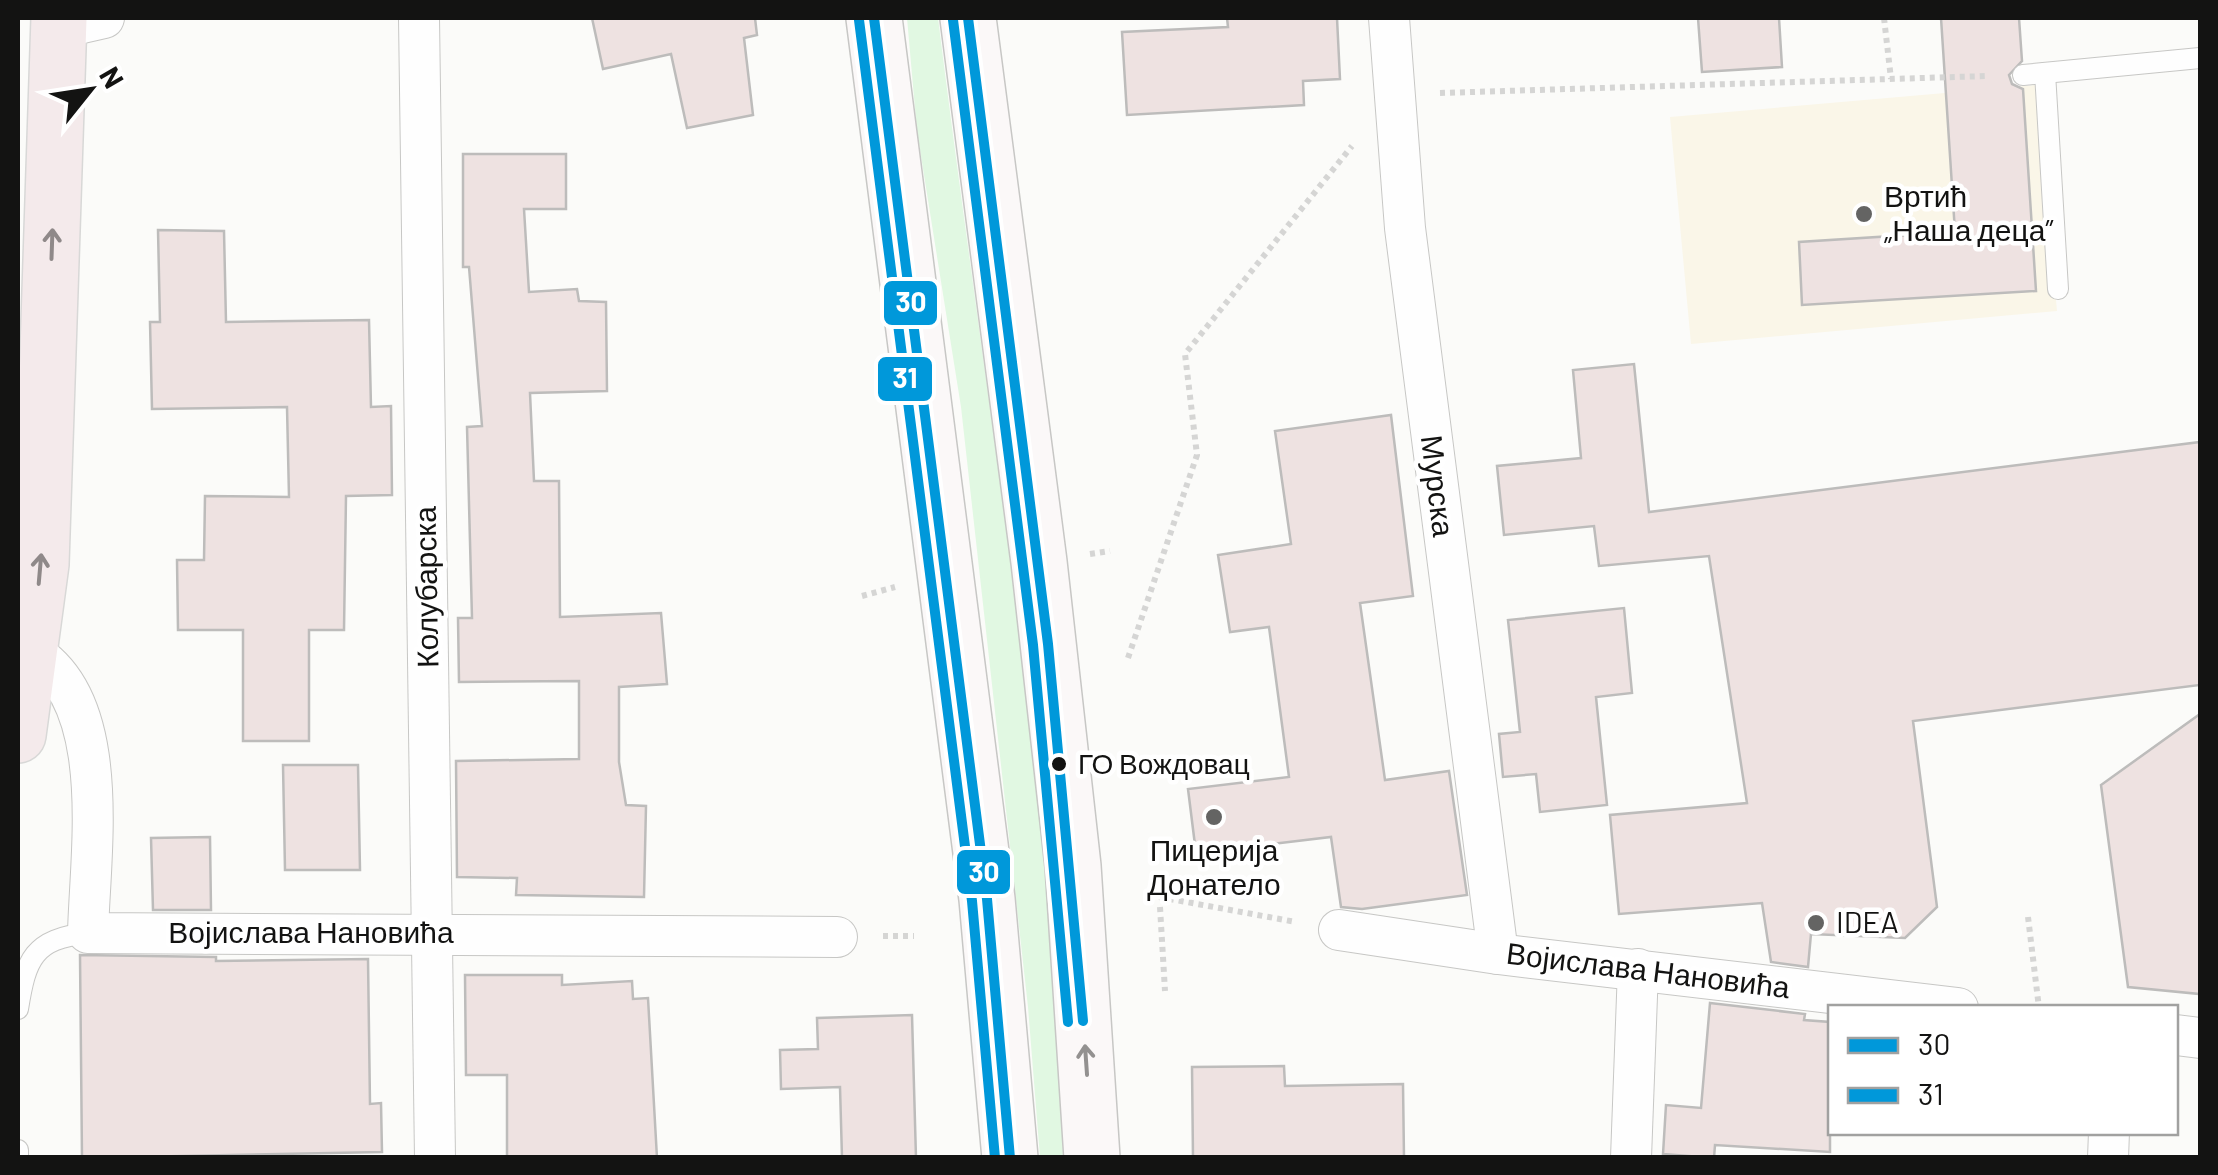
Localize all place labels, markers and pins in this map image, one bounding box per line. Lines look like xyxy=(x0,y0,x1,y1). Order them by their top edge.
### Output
place label: Вртић „Наша деца” xyxy=(1884,177,2053,247)
marker: Вртић „Наша деца” xyxy=(1853,203,1875,225)
place label: ГО Вождовац xyxy=(1078,746,1250,780)
marker: ГО Вождовац xyxy=(1049,754,1069,774)
marker: Пицерија Донатело xyxy=(1203,806,1225,828)
place label: Пицерија Донатело xyxy=(1147,831,1281,901)
place label: IDEA xyxy=(1836,903,1899,939)
marker: IDEA xyxy=(1805,912,1827,934)

